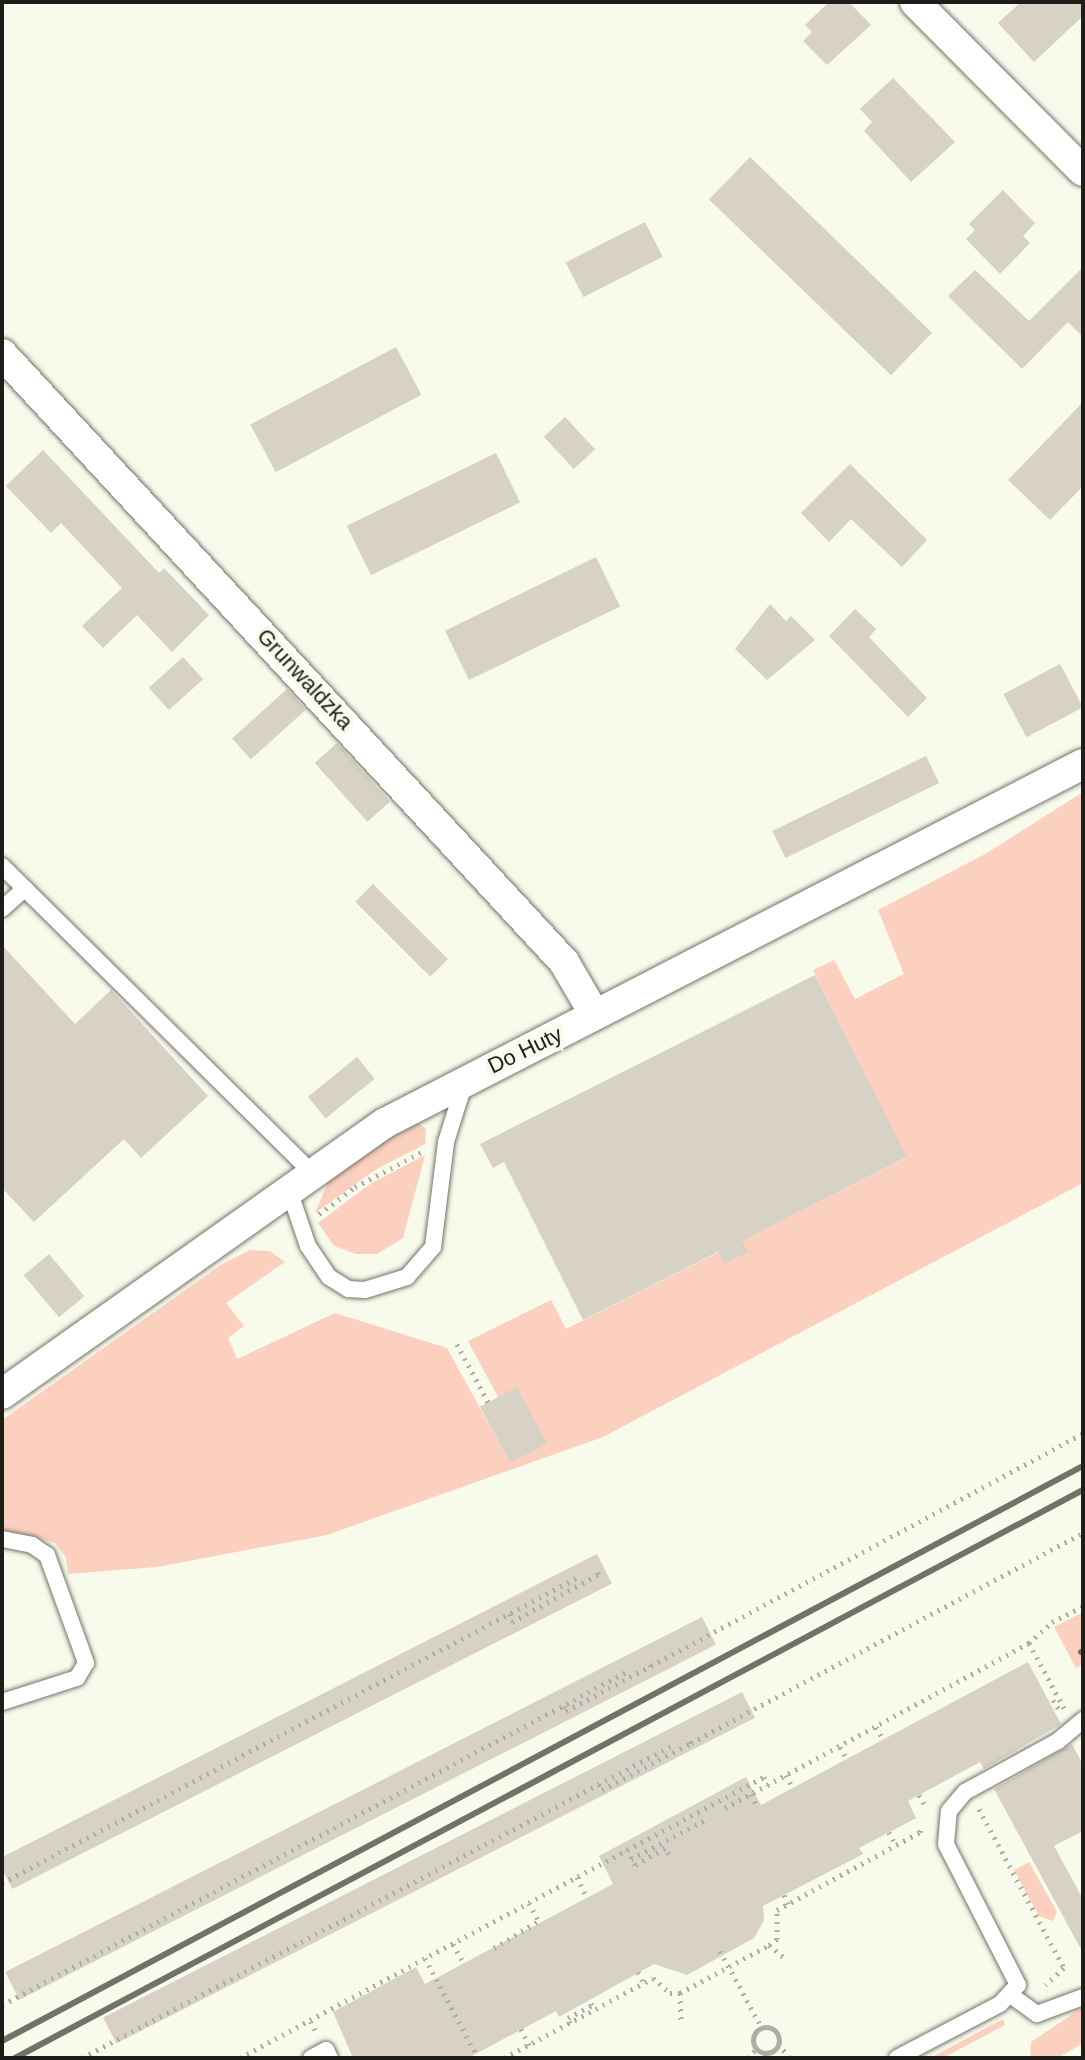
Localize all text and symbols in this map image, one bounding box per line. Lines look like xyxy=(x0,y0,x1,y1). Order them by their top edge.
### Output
street label: Grunwaldzka xyxy=(252,623,358,735)
street label: Do Huty xyxy=(483,1021,567,1079)

